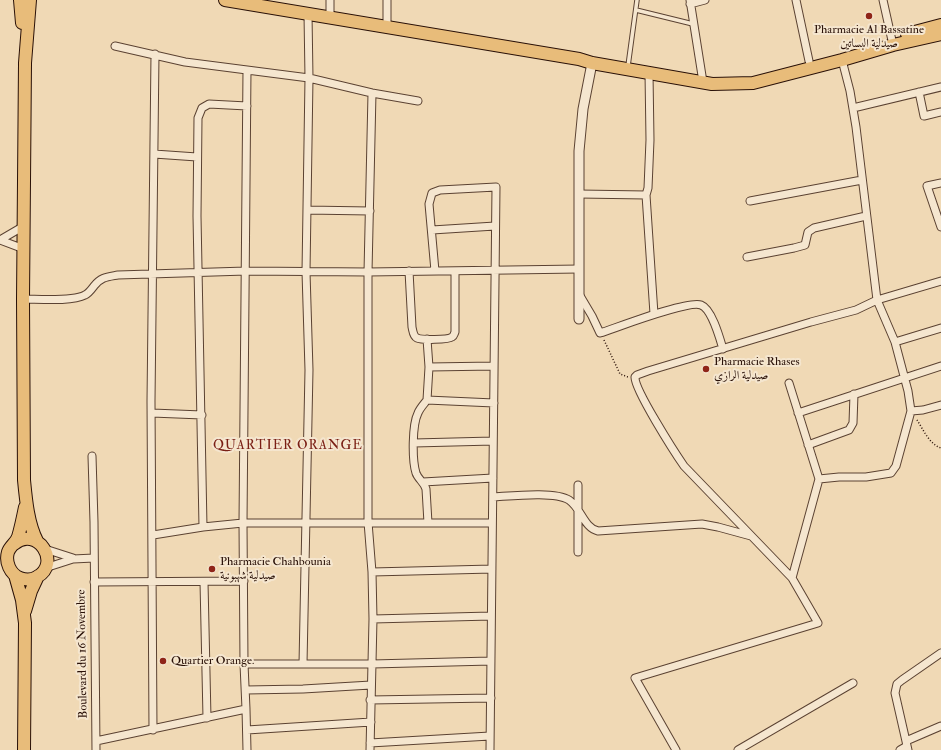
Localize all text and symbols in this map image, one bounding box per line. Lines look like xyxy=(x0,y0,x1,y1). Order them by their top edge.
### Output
marker: Pharmacie Al Bassatine صيدلية البساتين xyxy=(864,11,874,21)
place label: Pharmacie Al Bassatine صيدلية البساتين xyxy=(814,23,924,51)
place label: Pharmacie Rhases صيدلية الرازي xyxy=(714,355,800,383)
marker: Pharmacie Rhases صيدلية الرازي xyxy=(701,364,711,374)
district label: QUARTIER ORANGE xyxy=(213,438,363,454)
place label: Pharmacie Chahbounia صيدلية شهبونية xyxy=(220,555,331,583)
marker: Pharmacie Chahbounia صيدلية شهبونية xyxy=(207,564,217,574)
street label: Boulevard du 16 Novembre xyxy=(75,589,91,719)
place label: Quartier Orange. xyxy=(171,654,254,668)
marker: Quartier Orange. xyxy=(158,656,168,666)

